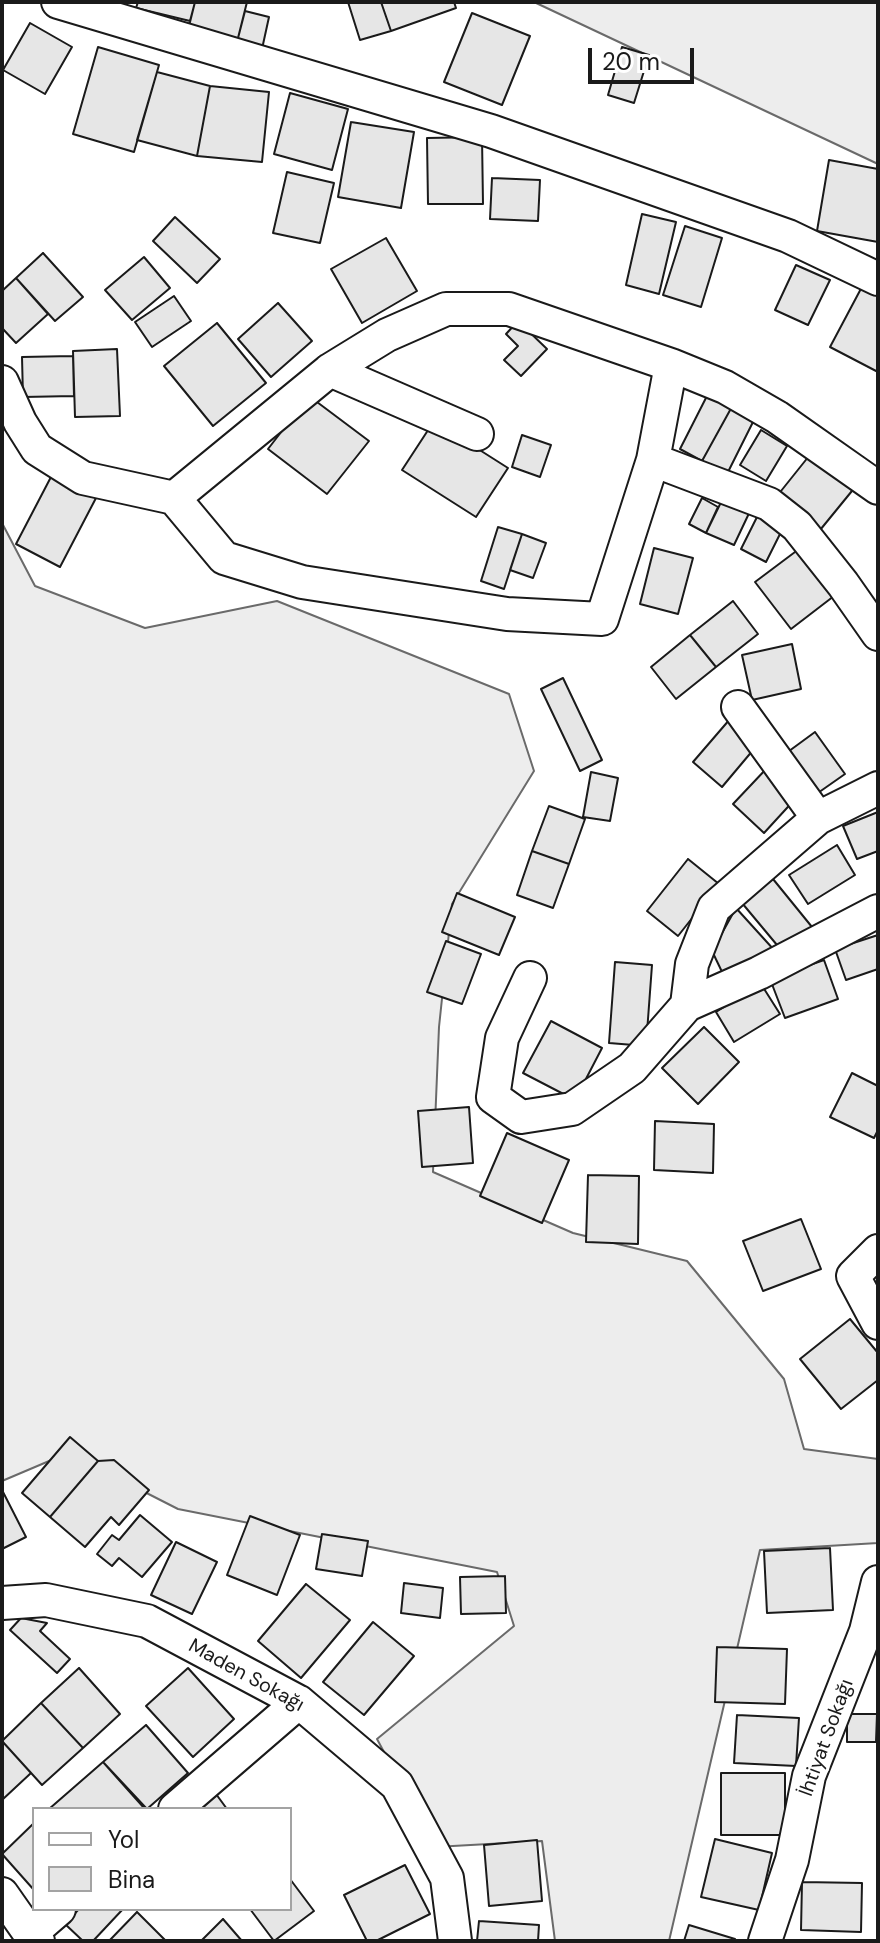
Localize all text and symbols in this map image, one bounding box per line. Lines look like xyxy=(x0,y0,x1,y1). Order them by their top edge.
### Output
scale bar xyxy=(592,32,698,82)
text: 20 m xyxy=(602,46,660,77)
street label: Maden Sokağı xyxy=(184,1634,308,1718)
street label: İhtiyat Sokağı xyxy=(795,1676,859,1800)
legend xyxy=(32,1807,292,1911)
text: Yol xyxy=(108,1824,139,1855)
text: Bina xyxy=(108,1864,155,1895)

